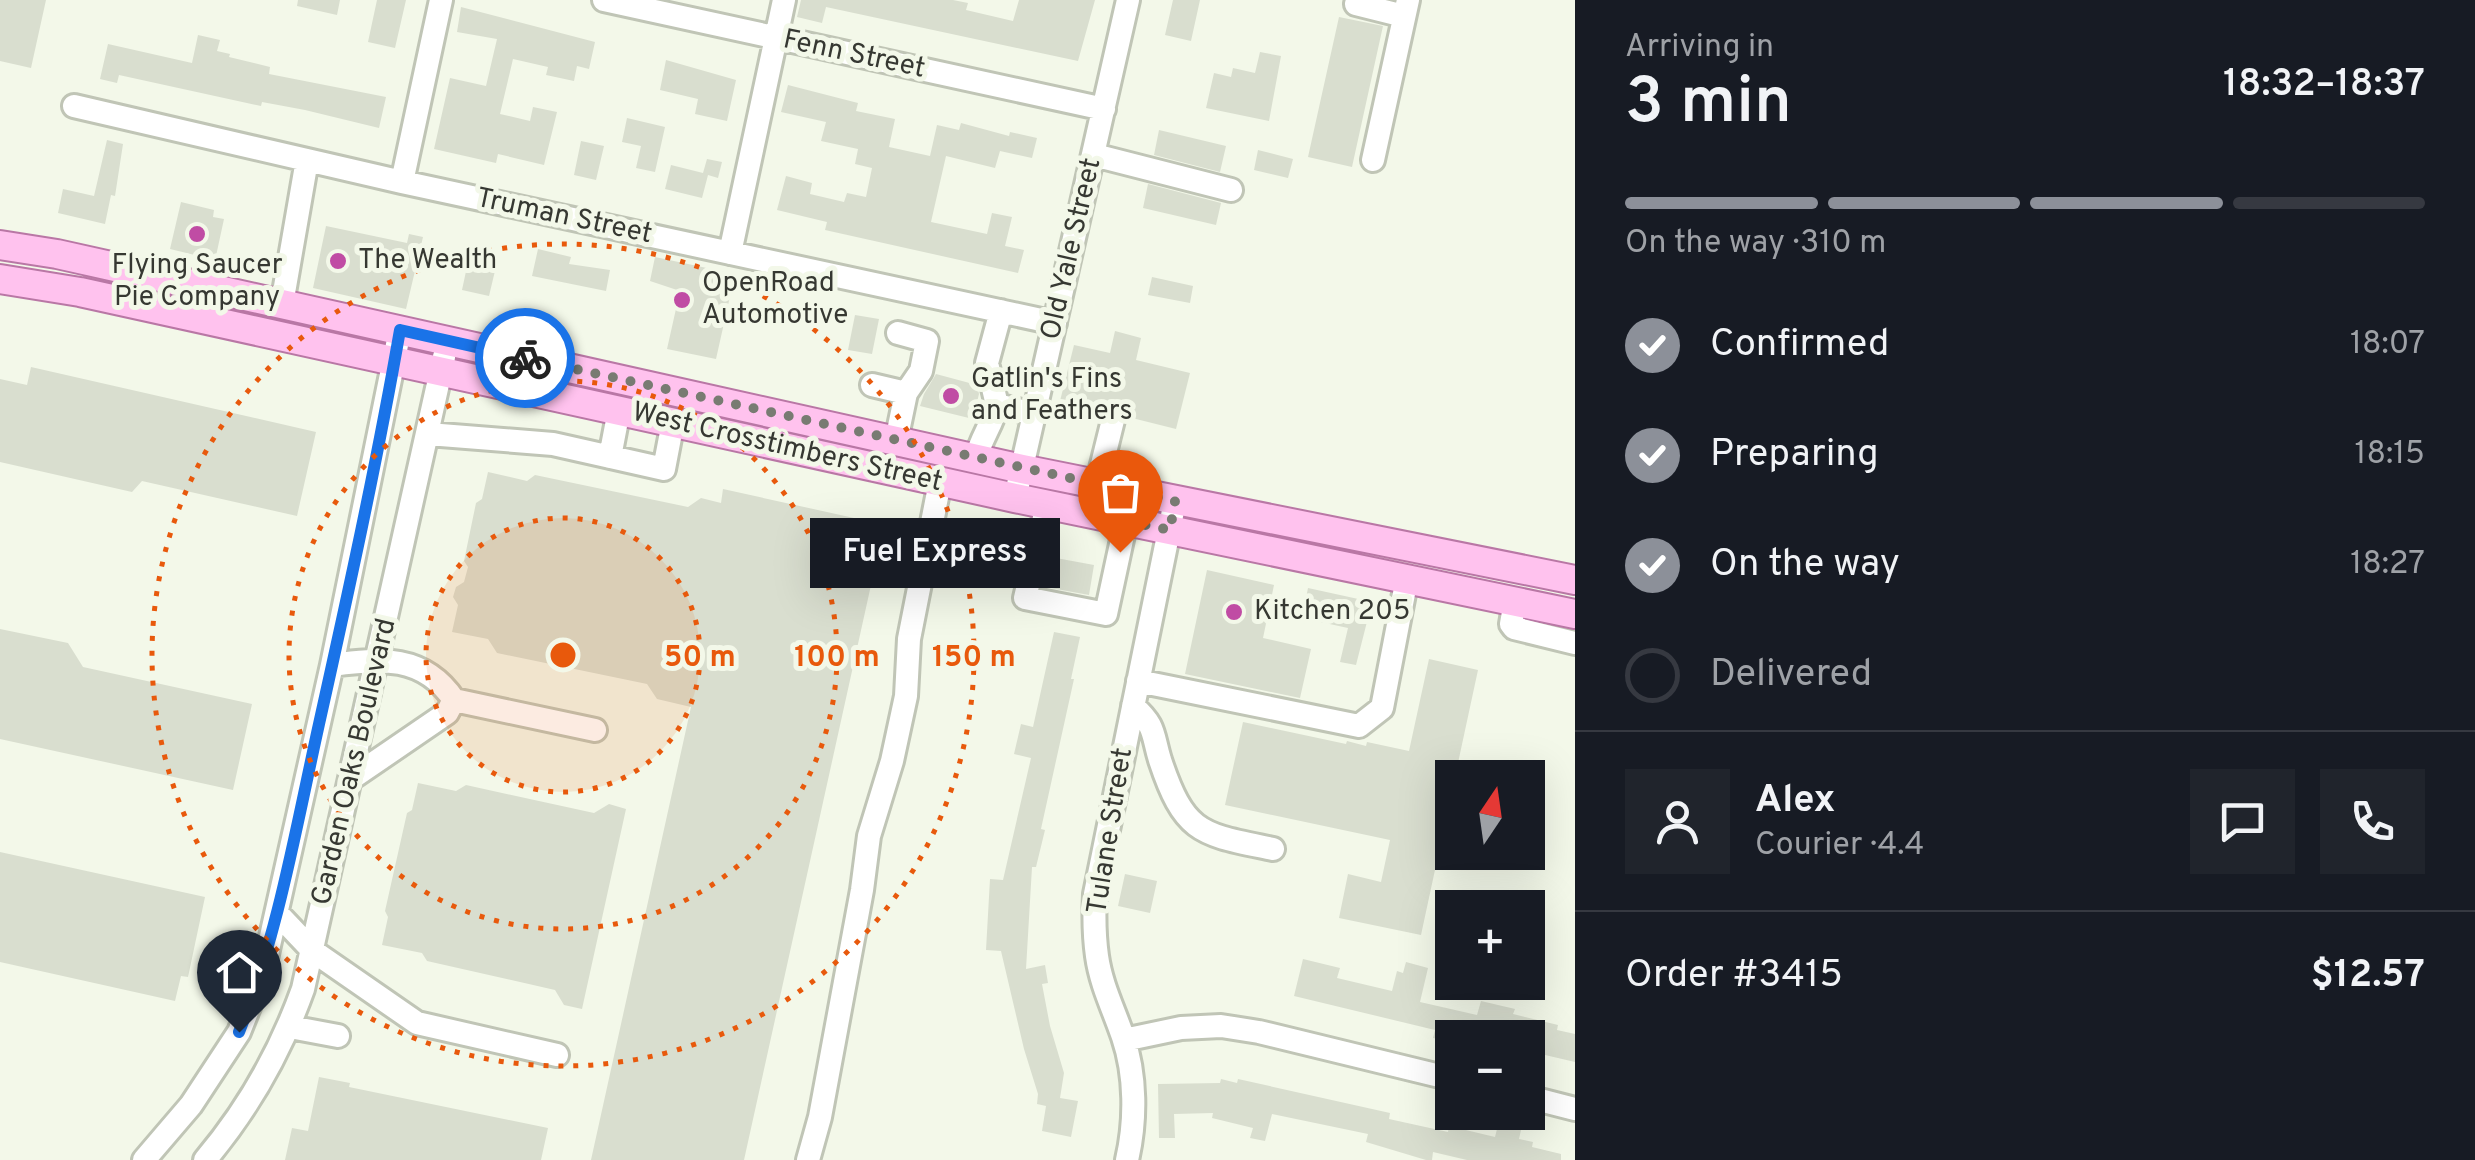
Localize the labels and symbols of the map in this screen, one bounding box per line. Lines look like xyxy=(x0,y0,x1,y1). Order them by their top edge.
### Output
street label: Fenn Street xyxy=(780,22,928,88)
street label: Old Yale Street xyxy=(1034,154,1110,344)
street label: Truman Street xyxy=(473,181,655,253)
marker: Flying Saucer Pie Company xyxy=(186,223,208,245)
place label: The Wealth xyxy=(358,243,497,279)
place label: Flying Saucer Pie Company xyxy=(111,248,283,316)
marker: The Wealth xyxy=(327,250,349,272)
place label: OpenRoad Automotive xyxy=(702,266,848,334)
marker: OpenRoad Automotive xyxy=(671,289,693,311)
courier xyxy=(475,308,575,408)
place label: Gatlin's Fins and Feathers xyxy=(971,362,1133,430)
marker: Gatlin's Fins and Feathers xyxy=(940,385,962,407)
street label: West Crosstimbers Street xyxy=(628,395,946,501)
pin xyxy=(1078,450,1163,553)
callout: Fuel Express xyxy=(810,517,1060,587)
place label: Kitchen 205 xyxy=(1254,594,1410,630)
marker: Kitchen 205 xyxy=(1223,601,1245,623)
street label: Garden Oaks Boulevard xyxy=(304,615,406,909)
centre of rings xyxy=(545,637,581,673)
text: 50 m xyxy=(664,640,736,677)
text: 100 m xyxy=(794,640,880,677)
text: 150 m xyxy=(932,640,1016,677)
street label: Tulane Street xyxy=(1080,745,1142,917)
north arrow xyxy=(1435,760,1545,870)
pin xyxy=(197,930,282,1033)

